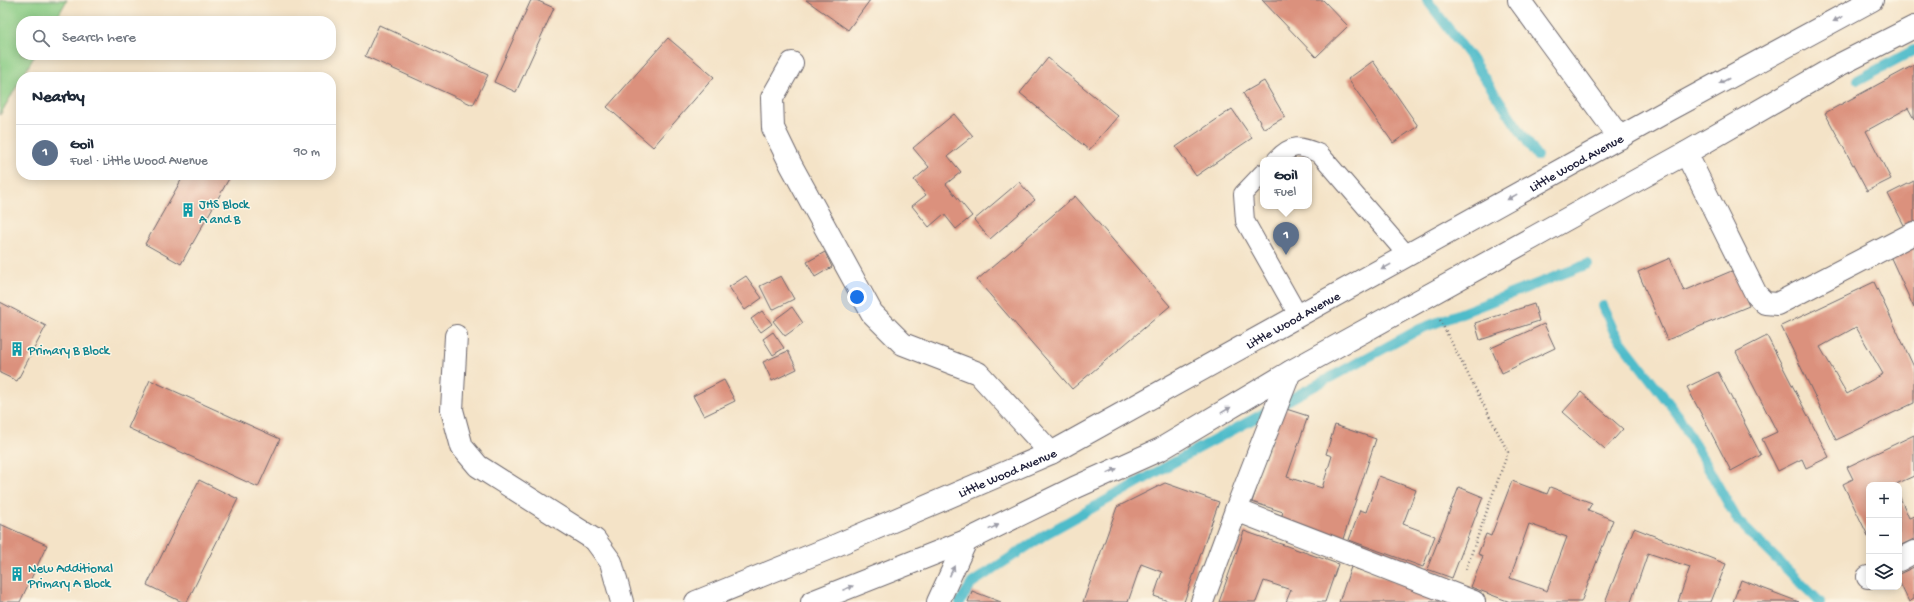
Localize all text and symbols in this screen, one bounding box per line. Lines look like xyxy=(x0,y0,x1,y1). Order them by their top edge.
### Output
one-way arrow xyxy=(1832,15,1844,22)
search box xyxy=(16,16,336,60)
icon: search xyxy=(30,27,52,49)
text: Search here xyxy=(62,29,136,47)
one-way arrow xyxy=(1718,77,1730,84)
text: Nearby xyxy=(32,88,85,108)
street label: Little Wood Avenue xyxy=(1527,132,1627,196)
text: Goil xyxy=(70,136,94,154)
text: 1 xyxy=(42,145,48,160)
text: 90 m xyxy=(294,145,320,160)
text: Fuel · Little Wood Avenue xyxy=(70,154,208,169)
popup xyxy=(1260,157,1312,209)
text: Goil xyxy=(1274,167,1298,185)
text: Fuel xyxy=(1274,185,1296,200)
one-way arrow xyxy=(1506,194,1518,201)
place label: JHS Block A and B xyxy=(199,198,250,228)
building icon: JHS Block A and B xyxy=(180,202,196,218)
pin: 1 xyxy=(1273,222,1299,255)
one-way arrow xyxy=(1380,264,1392,270)
your location xyxy=(847,287,867,307)
street label: Little Wood Avenue xyxy=(1244,289,1343,353)
building icon: Primary B Block xyxy=(9,341,25,357)
place label: Primary B Block xyxy=(27,344,111,359)
one-way arrow xyxy=(1221,406,1231,414)
street label: Little Wood Avenue xyxy=(957,446,1060,502)
one-way arrow xyxy=(1106,468,1117,474)
map controls xyxy=(1866,482,1902,590)
button: + xyxy=(1866,482,1902,518)
button: − xyxy=(1866,518,1902,554)
one-way arrow xyxy=(989,524,1000,530)
button: layers xyxy=(1866,554,1902,590)
place label: New Additional Primary A Block xyxy=(27,562,113,592)
building icon: New Additional Primary A Block xyxy=(9,566,25,582)
one-way arrow xyxy=(949,566,955,577)
one-way arrow xyxy=(843,584,855,590)

